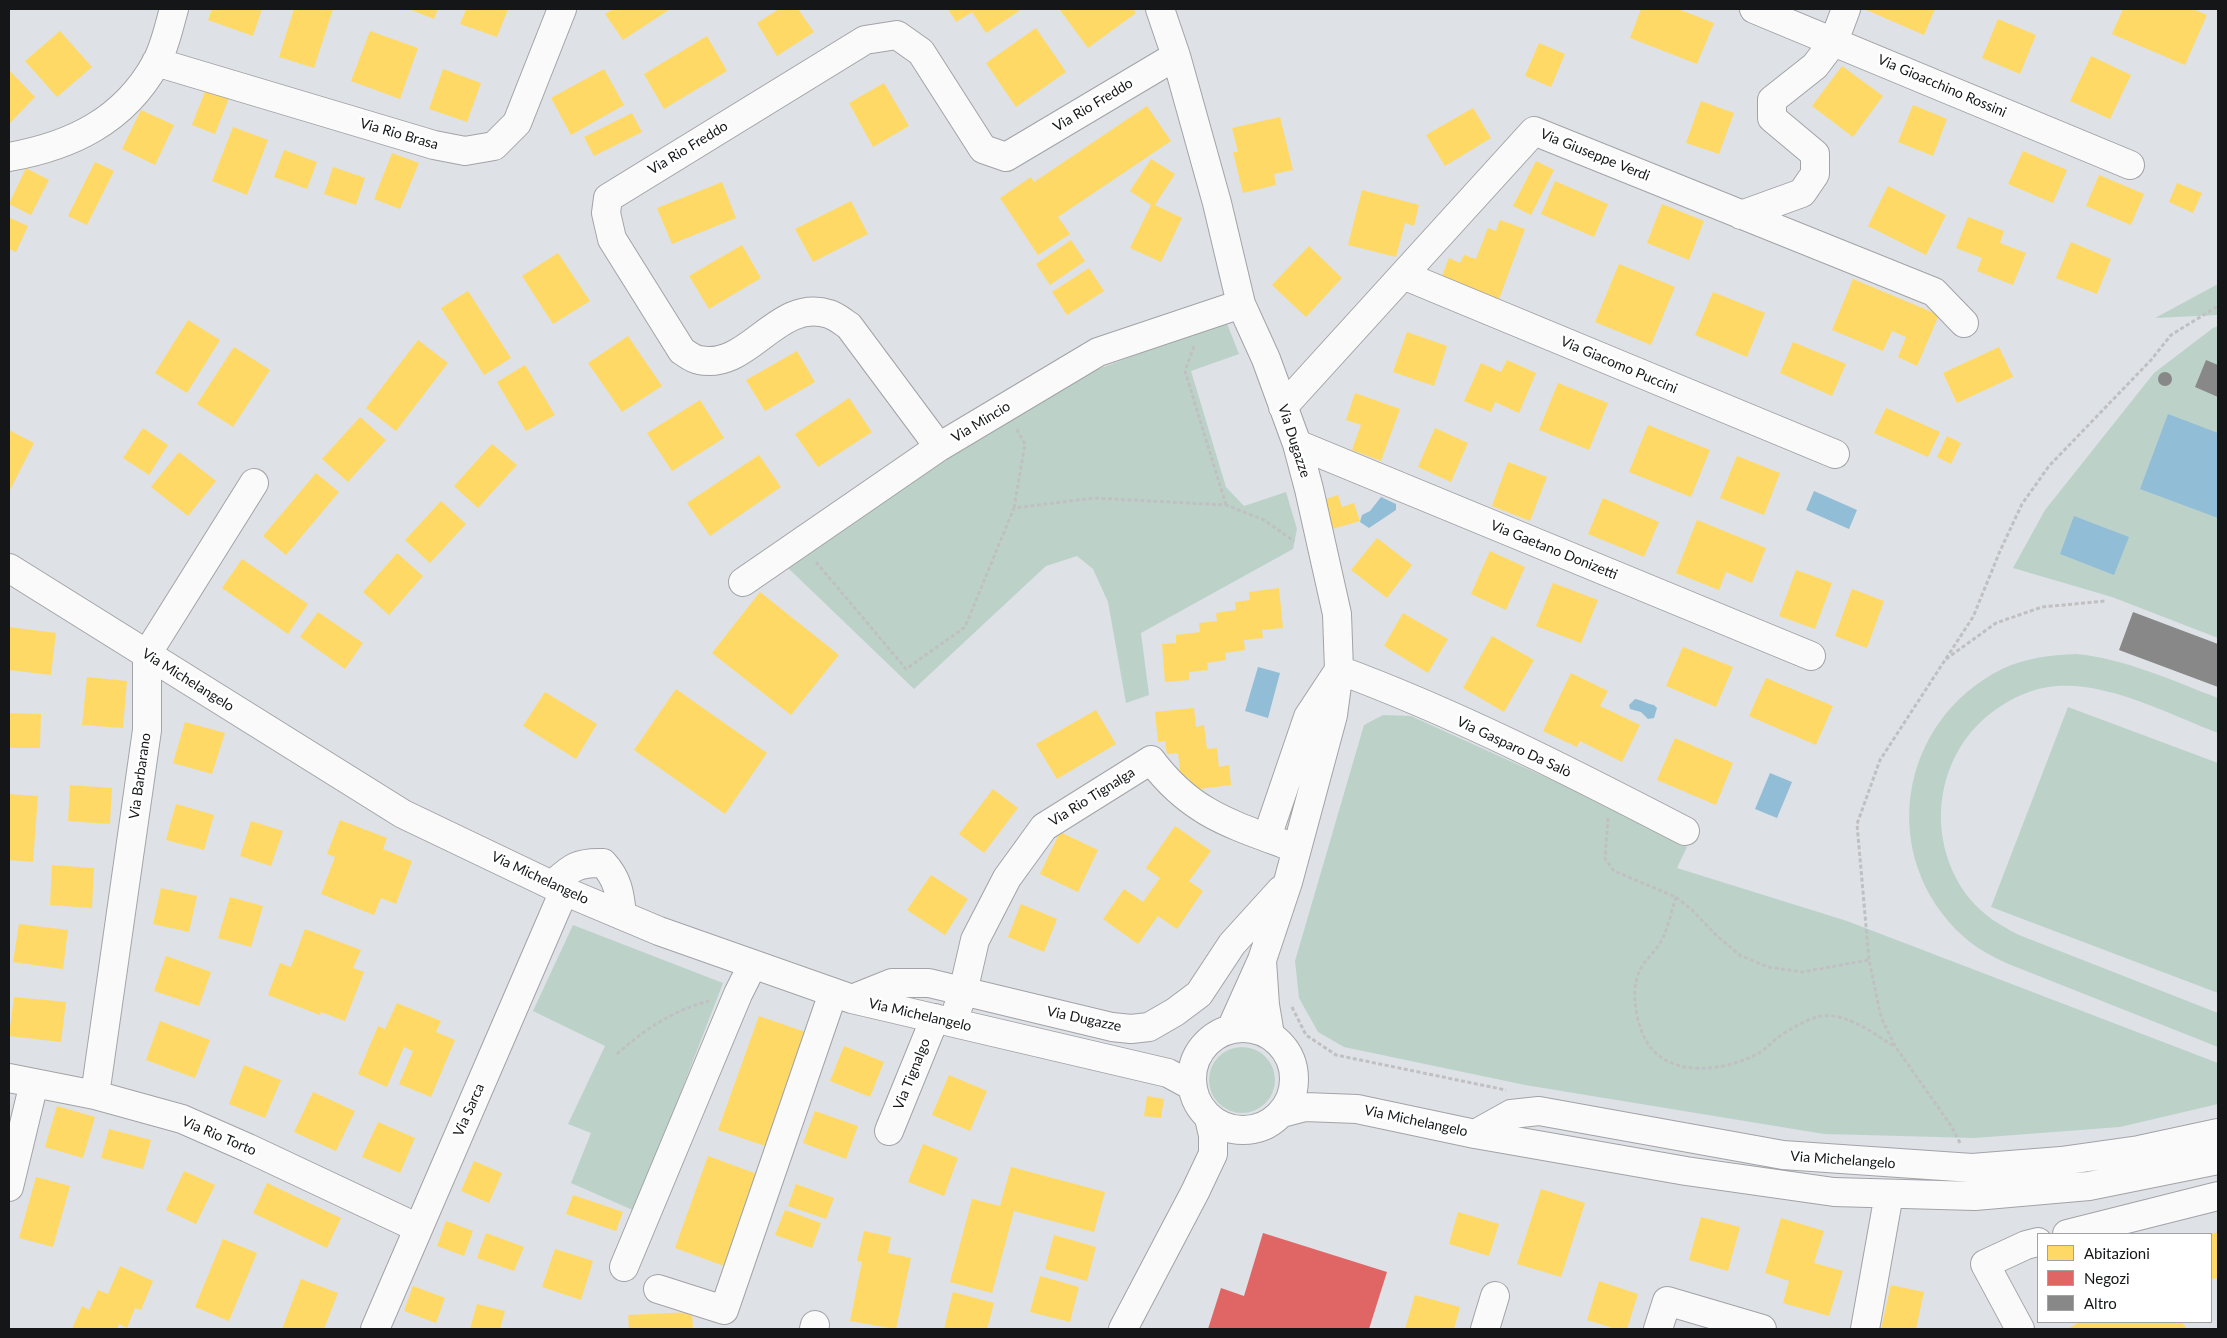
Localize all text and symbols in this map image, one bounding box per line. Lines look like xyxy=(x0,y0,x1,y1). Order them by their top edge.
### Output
street label: Via Gioacchino Rossini xyxy=(1875,51,2009,121)
street label: Via Rio Freddo xyxy=(1050,75,1136,135)
street label: Via Rio Brasa xyxy=(358,115,440,153)
street label: Via Rio Freddo xyxy=(645,118,731,178)
street label: Via Giuseppe Verdi xyxy=(1538,125,1652,185)
street label: Via Giacomo Puccini xyxy=(1558,333,1680,397)
street label: Via Mincio xyxy=(949,398,1013,446)
street label: Via Dugazze xyxy=(1274,402,1314,480)
street label: Via Gaetano Donizetti xyxy=(1488,517,1620,583)
street label: Via Michelangelo xyxy=(139,645,237,715)
street label: Via Gasparo Da Salò xyxy=(1454,713,1574,781)
street label: Via Barbarano xyxy=(126,732,154,820)
street label: Via Rio Tignalga xyxy=(1046,764,1138,830)
street label: Via Michelangelo xyxy=(489,848,591,908)
street label: Via Michelangelo xyxy=(867,995,973,1035)
street label: Via Dugazze xyxy=(1045,1003,1123,1035)
street label: Via Tignalgo xyxy=(890,1036,934,1112)
street label: Via Sarca xyxy=(450,1081,488,1139)
street label: Via Michelangelo xyxy=(1363,1102,1469,1140)
street label: Via Rio Torto xyxy=(179,1113,259,1159)
street label: Via Michelangelo xyxy=(1790,1148,1896,1172)
legend xyxy=(2037,1233,2212,1323)
text: Abitazioni xyxy=(2084,1244,2150,1262)
text: Negozi xyxy=(2084,1269,2130,1287)
text: Altro xyxy=(2084,1294,2117,1312)

